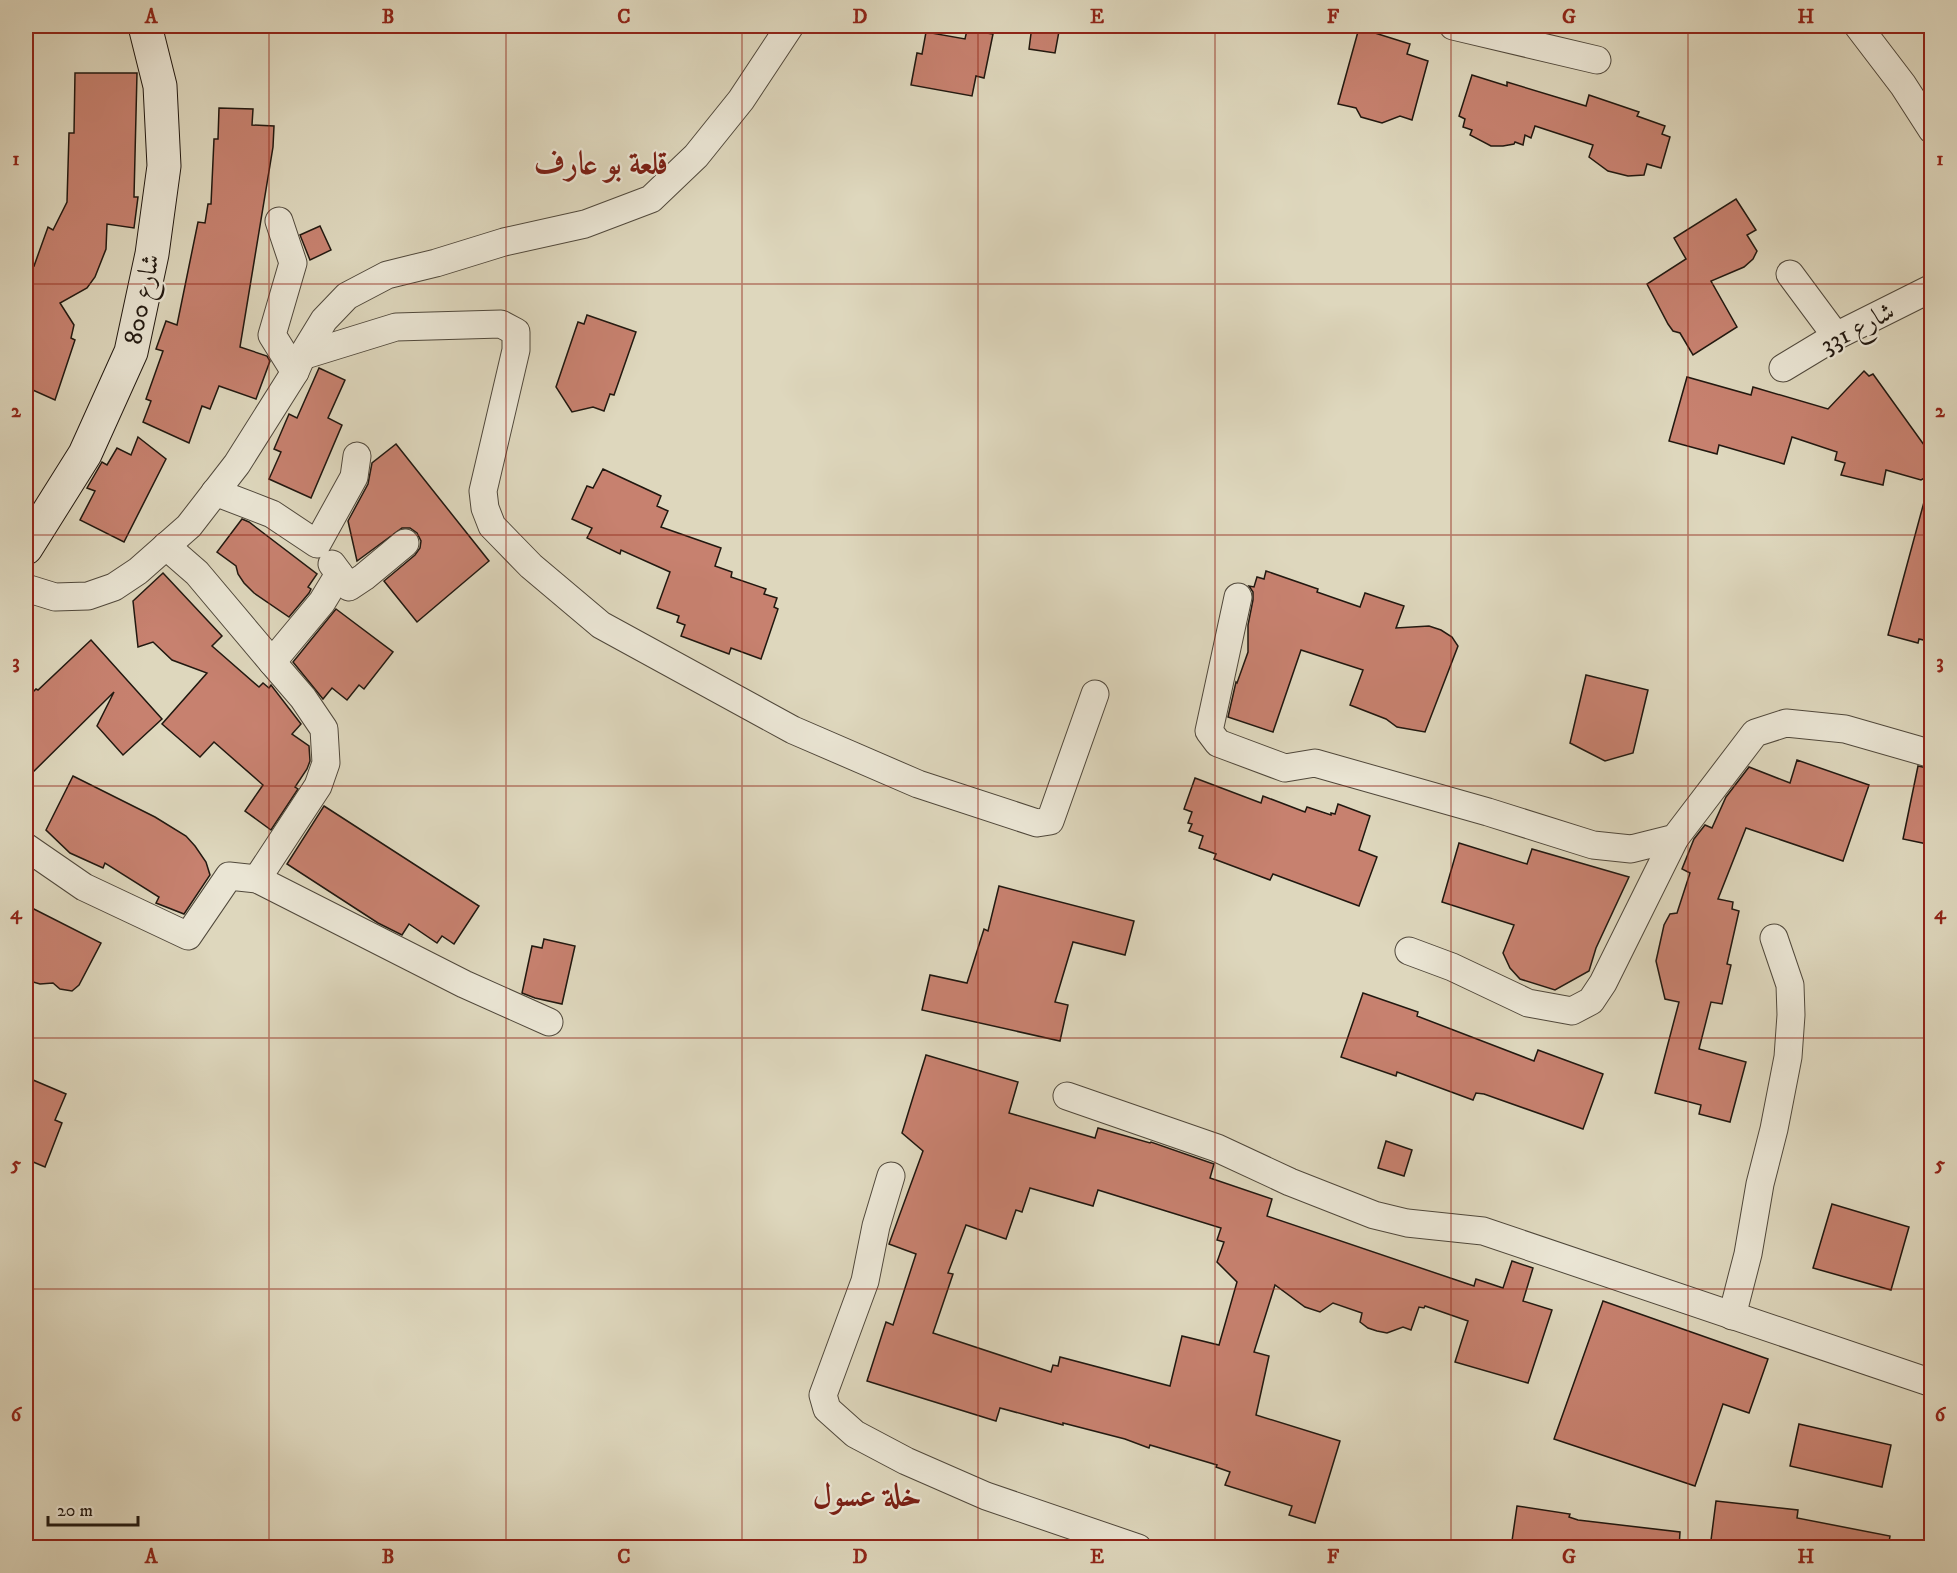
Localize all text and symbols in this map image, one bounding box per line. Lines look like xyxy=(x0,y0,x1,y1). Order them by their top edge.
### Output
text: A xyxy=(144,5,159,30)
text: B xyxy=(382,5,394,30)
text: C xyxy=(617,5,631,30)
text: D xyxy=(853,5,868,30)
text: E xyxy=(1090,5,1104,30)
text: F xyxy=(1327,5,1340,30)
text: G xyxy=(1562,5,1576,30)
text: H xyxy=(1798,5,1815,30)
district label: قلعة بو عارف xyxy=(534,145,668,185)
text: 1 xyxy=(12,147,20,172)
text: 1 xyxy=(1936,147,1944,172)
street label: شارع 800 xyxy=(117,251,172,348)
street label: شارع 331 xyxy=(1815,295,1903,365)
text: 2 xyxy=(11,399,22,424)
text: 2 xyxy=(1935,399,1946,424)
text: 3 xyxy=(12,650,20,675)
text: 3 xyxy=(1936,650,1944,675)
text: 4 xyxy=(10,901,23,926)
text: 4 xyxy=(1934,901,1947,926)
text: 5 xyxy=(10,1152,21,1177)
text: 5 xyxy=(1934,1152,1945,1177)
text: 6 xyxy=(11,1403,23,1428)
text: 6 xyxy=(1935,1403,1947,1428)
district label: خلة عسول xyxy=(813,1477,921,1517)
scale bar xyxy=(48,1489,138,1527)
text: 20 m xyxy=(57,1500,93,1522)
text: A xyxy=(144,1545,159,1570)
text: B xyxy=(382,1545,394,1570)
text: C xyxy=(617,1545,631,1570)
text: D xyxy=(853,1545,868,1570)
text: E xyxy=(1090,1545,1104,1570)
text: F xyxy=(1327,1545,1340,1570)
text: G xyxy=(1562,1545,1576,1570)
text: H xyxy=(1798,1545,1815,1570)

